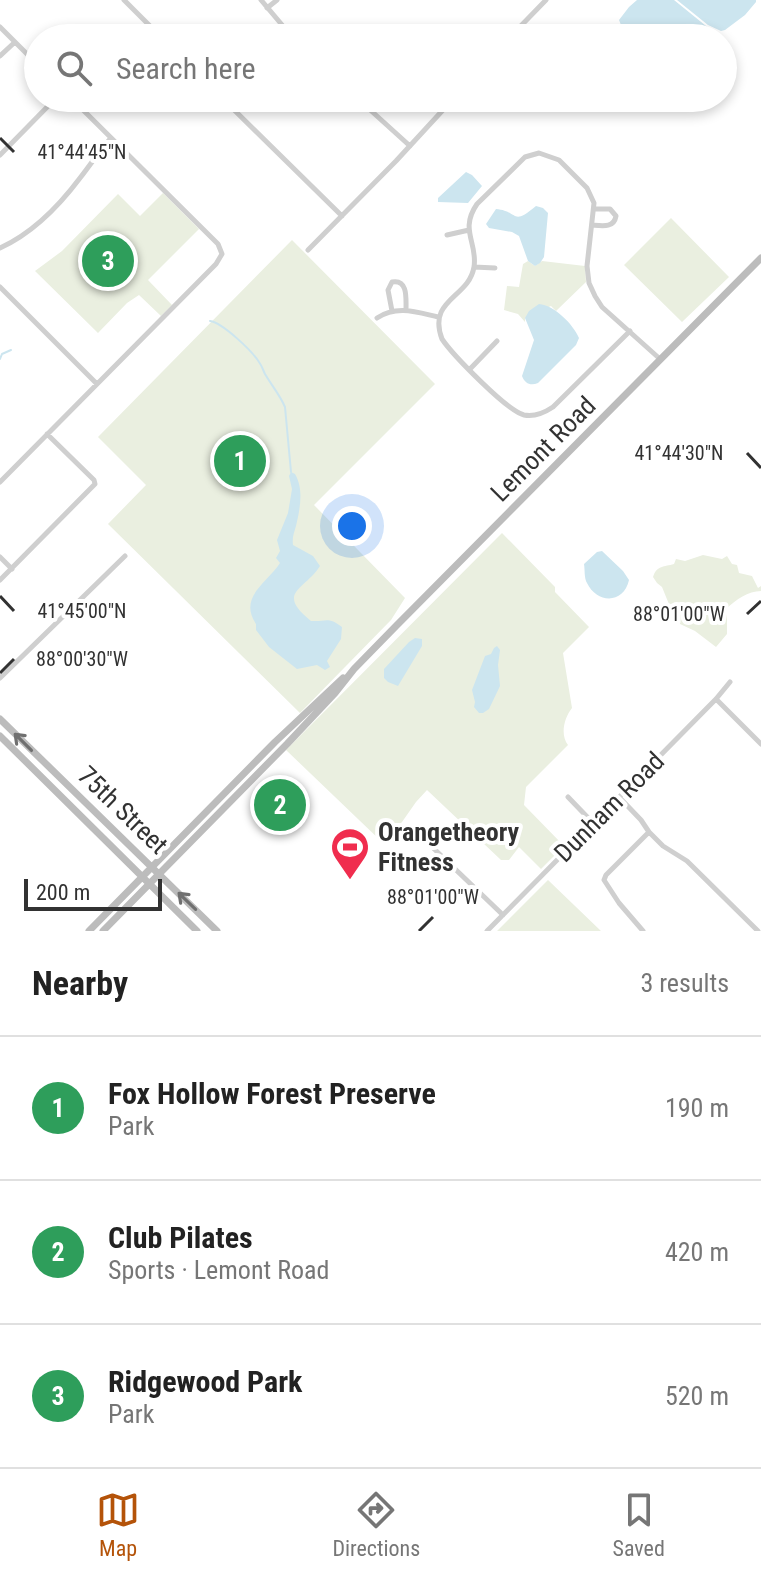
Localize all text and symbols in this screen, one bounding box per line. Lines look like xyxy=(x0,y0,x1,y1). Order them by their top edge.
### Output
search box xyxy=(24,24,737,112)
icon: search xyxy=(52,46,96,90)
text: Search here xyxy=(116,51,256,86)
text: 41°44'45"N xyxy=(37,140,127,164)
pin: 3 xyxy=(82,231,134,291)
street label: Lemont Road xyxy=(484,390,602,508)
pin: 1 xyxy=(214,431,266,491)
text: 41°44'30"N xyxy=(634,441,724,465)
your location xyxy=(332,506,372,546)
text: 41°45'00"N xyxy=(37,599,127,623)
text: 88°01'00"W xyxy=(633,602,725,626)
text: 88°00'30"W xyxy=(36,647,128,671)
one-way arrow xyxy=(14,733,33,752)
street label: Dunham Road xyxy=(548,746,670,868)
street label: 75th Street xyxy=(72,760,174,860)
pin: 2 xyxy=(254,775,306,835)
place label: Orangetheory Fitness xyxy=(378,817,519,877)
sports icon: Orangetheory Fitness xyxy=(329,826,371,881)
scale bar xyxy=(24,875,162,911)
text: 200 m xyxy=(36,880,90,905)
text: 88°01'00"W xyxy=(387,885,479,909)
one-way arrow xyxy=(178,892,197,911)
text: Nearby xyxy=(32,963,128,1003)
text: 3 results xyxy=(640,968,729,998)
text: Fox Hollow Forest Preserve xyxy=(108,1076,436,1111)
text: 1 xyxy=(51,1093,65,1123)
text: 190 m xyxy=(665,1093,729,1123)
text: Park xyxy=(108,1111,154,1141)
text: Club Pilates xyxy=(108,1220,253,1255)
text: 2 xyxy=(51,1237,65,1267)
text: 420 m xyxy=(665,1237,729,1267)
text: Sports · Lemont Road xyxy=(108,1255,329,1285)
text: Ridgewood Park xyxy=(108,1364,302,1399)
text: 3 xyxy=(51,1381,65,1411)
text: 520 m xyxy=(665,1381,729,1411)
text: Park xyxy=(108,1399,154,1429)
tab: Map xyxy=(96,1488,140,1561)
tab: Directions xyxy=(332,1488,420,1561)
tab: Saved xyxy=(613,1488,665,1561)

